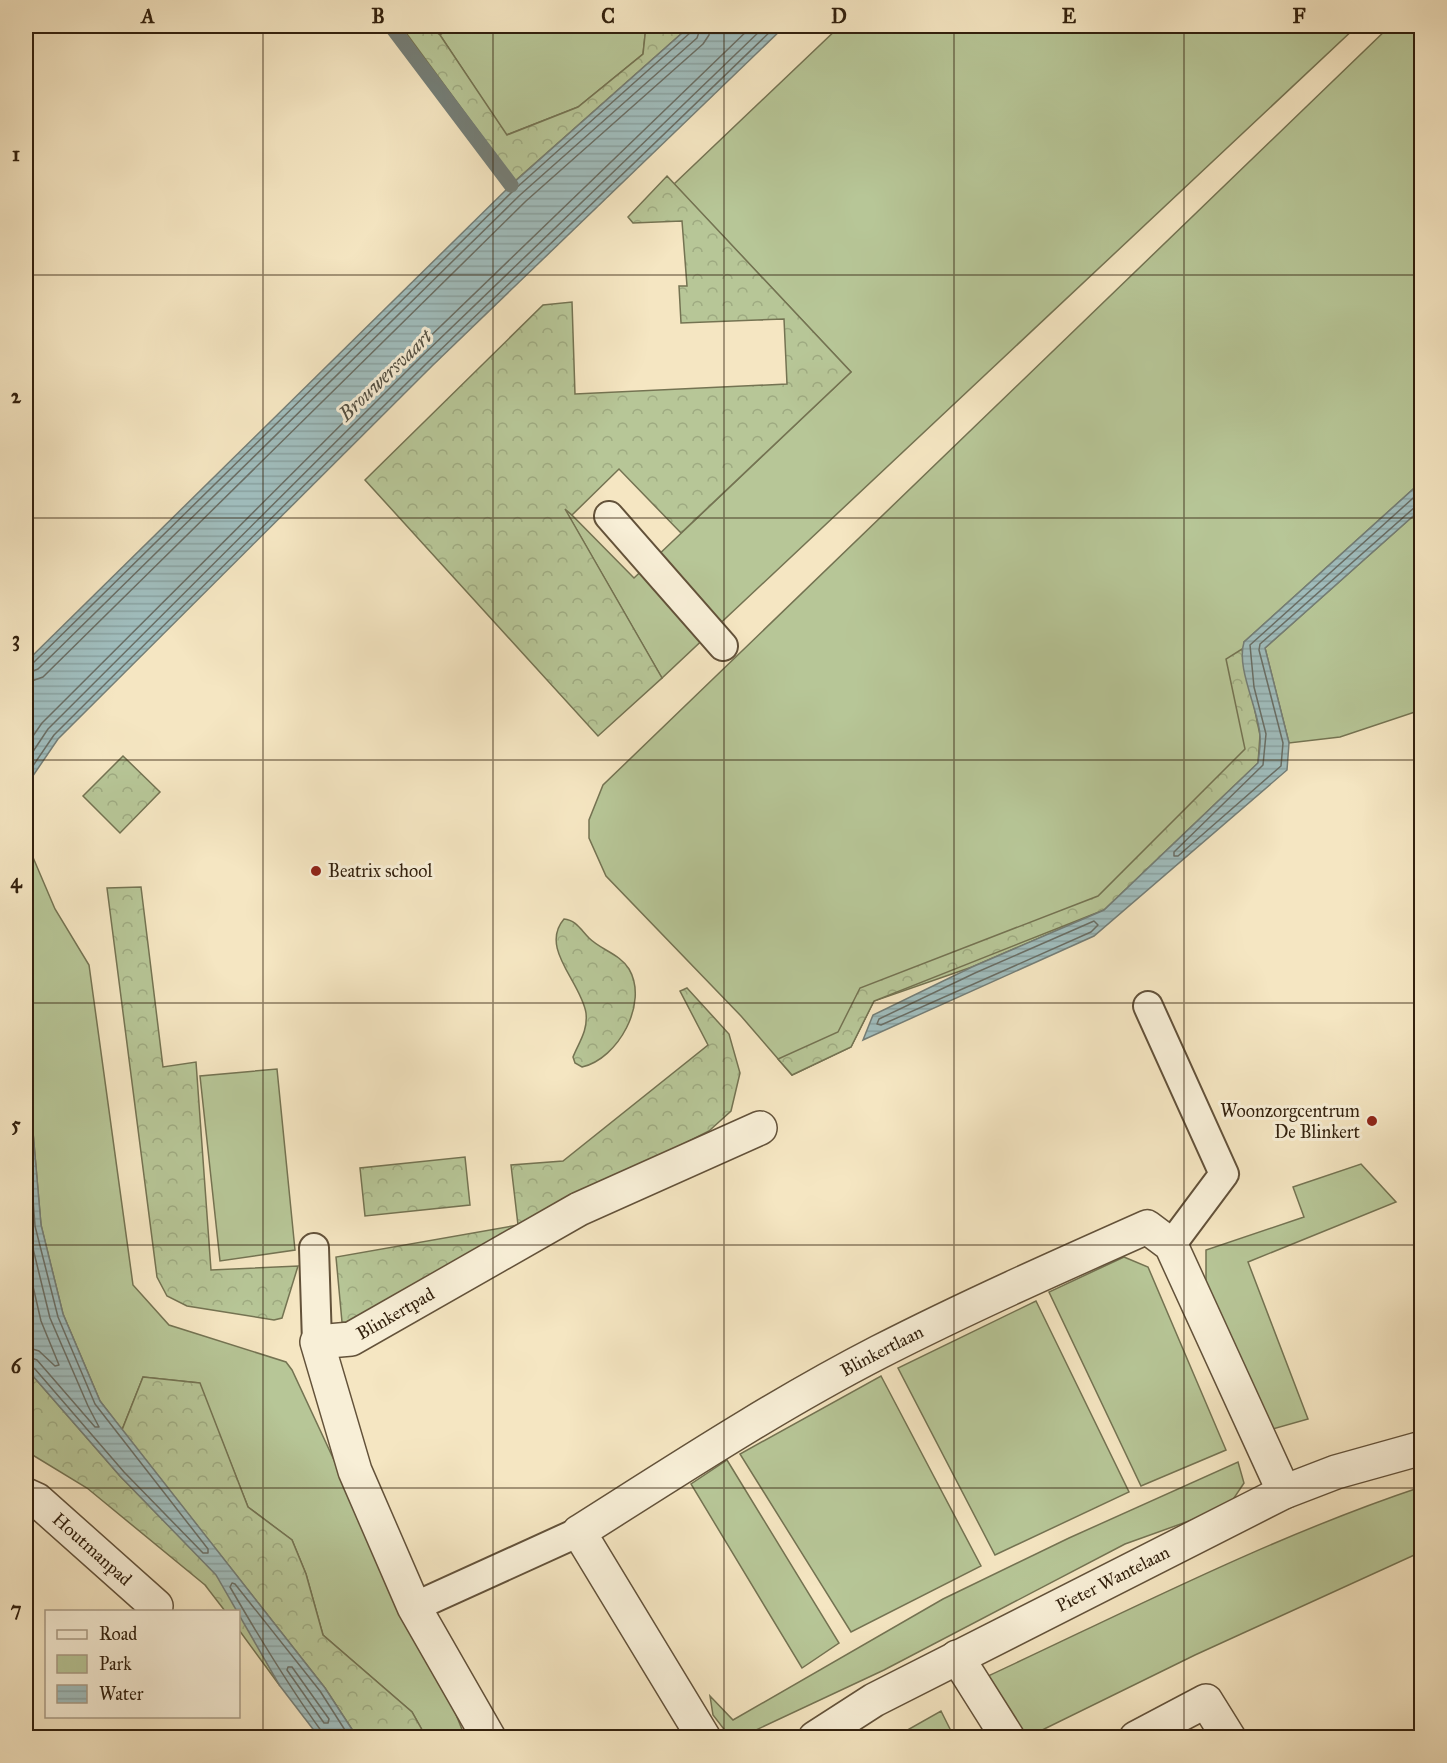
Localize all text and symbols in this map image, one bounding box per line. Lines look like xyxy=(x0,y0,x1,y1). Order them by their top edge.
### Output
text: A xyxy=(139,4,155,28)
text: B xyxy=(371,4,385,28)
text: C xyxy=(601,4,615,28)
text: D xyxy=(831,4,847,28)
text: E xyxy=(1062,4,1077,28)
text: F xyxy=(1292,4,1306,28)
text: 1 xyxy=(12,142,20,166)
water label: Brouwersvaart xyxy=(333,323,438,426)
text: 2 xyxy=(11,384,22,408)
text: 3 xyxy=(12,627,20,652)
place label: Beatrix school xyxy=(328,860,432,882)
marker: Beatrix school xyxy=(309,864,323,878)
text: 4 xyxy=(10,869,22,894)
place label: Woonzorgcentrum De Blinkert xyxy=(1220,1100,1361,1143)
text: 5 xyxy=(11,1112,21,1136)
marker: Woonzorgcentrum De Blinkert xyxy=(1365,1114,1379,1128)
street label: Blinkertpad xyxy=(353,1283,438,1345)
street label: Blinkertlaan xyxy=(837,1320,927,1381)
text: 6 xyxy=(11,1354,23,1378)
street label: Houtmanpad xyxy=(48,1508,136,1590)
street label: Pieter Wantelaan xyxy=(1052,1541,1174,1617)
text: 7 xyxy=(11,1597,22,1621)
legend xyxy=(45,1610,240,1718)
text: Road xyxy=(99,1623,137,1645)
text: Park xyxy=(99,1653,132,1675)
text: Water xyxy=(99,1683,144,1705)

